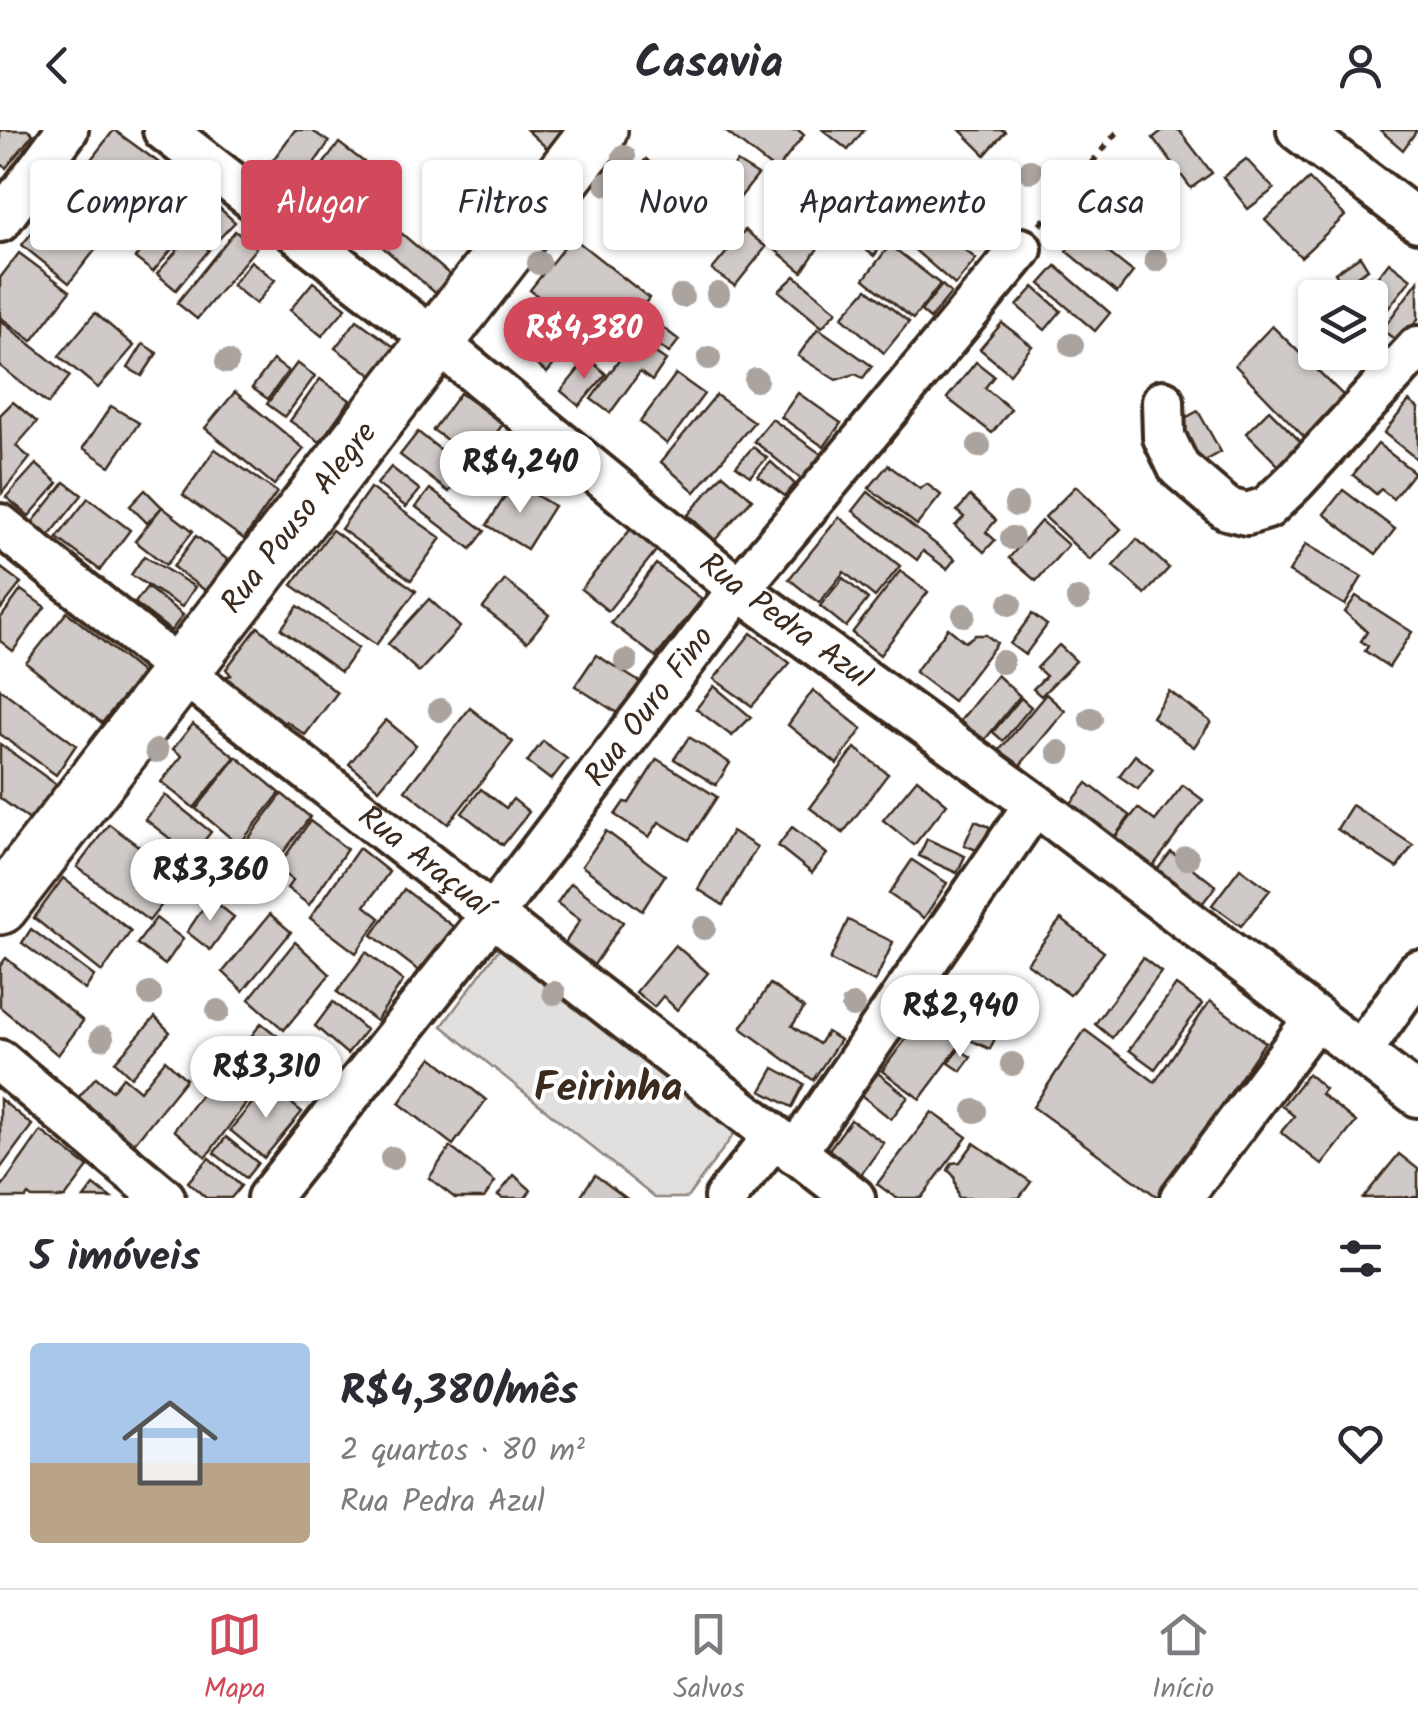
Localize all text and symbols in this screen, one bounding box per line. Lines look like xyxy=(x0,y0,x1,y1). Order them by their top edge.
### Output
text: Casavia xyxy=(635,29,783,101)
icon: back xyxy=(30,38,85,93)
icon: person xyxy=(1333,38,1388,93)
chip: Comprar xyxy=(30,160,221,250)
chip: Alugar xyxy=(241,160,402,250)
chip: Filtros xyxy=(422,160,583,250)
chip: Novo xyxy=(603,160,744,250)
chip: Apartamento xyxy=(764,160,1021,250)
chip: Casa xyxy=(1041,160,1180,250)
map controls xyxy=(1298,280,1388,370)
button: layers xyxy=(1298,280,1388,370)
pin: R$4,380 xyxy=(492,297,676,382)
text: R$4,380 xyxy=(526,304,642,355)
street label: Rua Pouso Alegre xyxy=(208,411,391,626)
pin: R$4,240 xyxy=(428,431,612,516)
text: R$4,240 xyxy=(462,438,578,489)
street label: Rua Pedra Azul xyxy=(687,540,883,703)
street label: Rua Ouro Fino xyxy=(572,615,728,798)
street label: Rua Araçuaí xyxy=(346,793,507,934)
pin: R$3,360 xyxy=(118,839,302,924)
text: R$3,360 xyxy=(152,846,268,897)
pin: R$2,940 xyxy=(868,975,1052,1060)
text: R$2,940 xyxy=(902,982,1018,1033)
pin: R$3,310 xyxy=(174,1036,358,1121)
text: R$3,310 xyxy=(212,1043,320,1094)
district label: Feirinha xyxy=(534,1056,682,1123)
text: 5 imóveis xyxy=(30,1225,200,1292)
icon: filters xyxy=(1333,1231,1388,1286)
text: R$4,380/mês xyxy=(340,1359,578,1426)
icon: home xyxy=(110,1383,230,1503)
icon: heart xyxy=(1333,1416,1388,1471)
text: 2 quartos · 80 m² xyxy=(340,1426,585,1477)
text: Rua Pedra Azul xyxy=(340,1477,545,1528)
tab: Mapa xyxy=(204,1607,266,1712)
tab: Salvos xyxy=(673,1607,744,1712)
tab: Início xyxy=(1152,1607,1214,1712)

